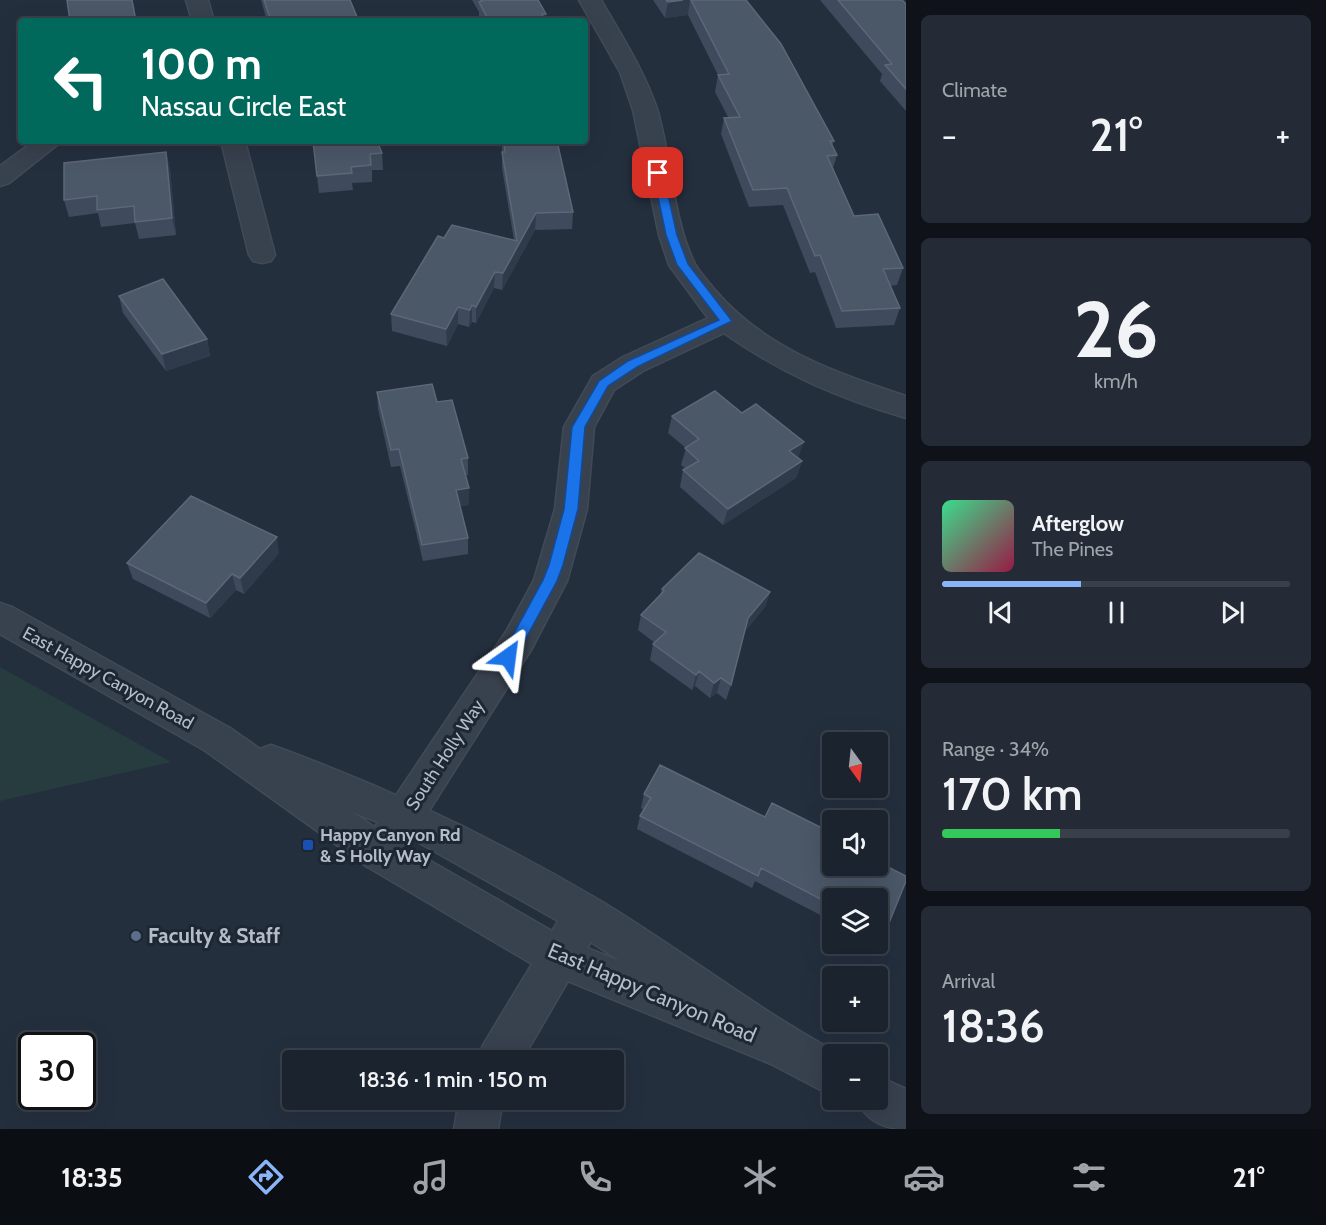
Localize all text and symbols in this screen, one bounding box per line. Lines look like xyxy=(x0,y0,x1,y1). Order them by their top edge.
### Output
text: 100 m xyxy=(141,38,262,90)
icon: left xyxy=(42,42,120,120)
text: Climate xyxy=(942,78,1007,102)
text: Nassau Circle East xyxy=(141,90,346,123)
text: 21° xyxy=(1090,108,1142,162)
text: − xyxy=(942,115,957,155)
text: + xyxy=(1275,115,1290,155)
pin xyxy=(632,147,683,198)
icon: arrive xyxy=(641,156,674,189)
text: 26 xyxy=(1073,282,1159,377)
text: km/h xyxy=(1094,369,1138,393)
text: Afterglow xyxy=(1032,510,1124,537)
text: The Pines xyxy=(1032,537,1113,561)
icon: previous xyxy=(984,596,1017,629)
icon: pause xyxy=(1100,596,1133,629)
icon: next xyxy=(1216,596,1249,629)
street label: East Happy Canyon Road xyxy=(19,622,197,734)
position arrow xyxy=(476,625,540,689)
street label: South Holly Way xyxy=(401,696,489,814)
north arrow xyxy=(822,732,888,798)
map controls xyxy=(822,732,888,1110)
text: Range · 34% xyxy=(942,737,1049,761)
text: 170 km xyxy=(942,767,1083,821)
button: sound xyxy=(822,810,888,876)
place label: Happy Canyon Rd & S Holly Way xyxy=(320,824,461,867)
marker: Happy Canyon Rd & S Holly Way xyxy=(301,838,315,852)
button: layers xyxy=(822,888,888,954)
place label: Faculty & Staff xyxy=(148,923,280,948)
marker: Faculty & Staff xyxy=(129,929,143,943)
street label: East Happy Canyon Road xyxy=(544,937,760,1048)
button: + xyxy=(822,966,888,1032)
text: Arrival xyxy=(942,969,995,993)
text: 18:36 xyxy=(942,999,1045,1053)
speed limit sign: 30 xyxy=(18,1032,96,1110)
button: − xyxy=(822,1044,888,1110)
text: 18:36 · 1 min · 150 m xyxy=(359,1066,547,1093)
icon: directions xyxy=(245,1156,287,1198)
icon: music xyxy=(410,1156,452,1198)
icon: phone xyxy=(574,1156,616,1198)
icon: climate xyxy=(739,1156,781,1198)
icon: car xyxy=(903,1156,945,1198)
icon: filters xyxy=(1068,1156,1110,1198)
text: 18:35 xyxy=(61,1161,123,1194)
text: 21° xyxy=(1233,1161,1265,1194)

